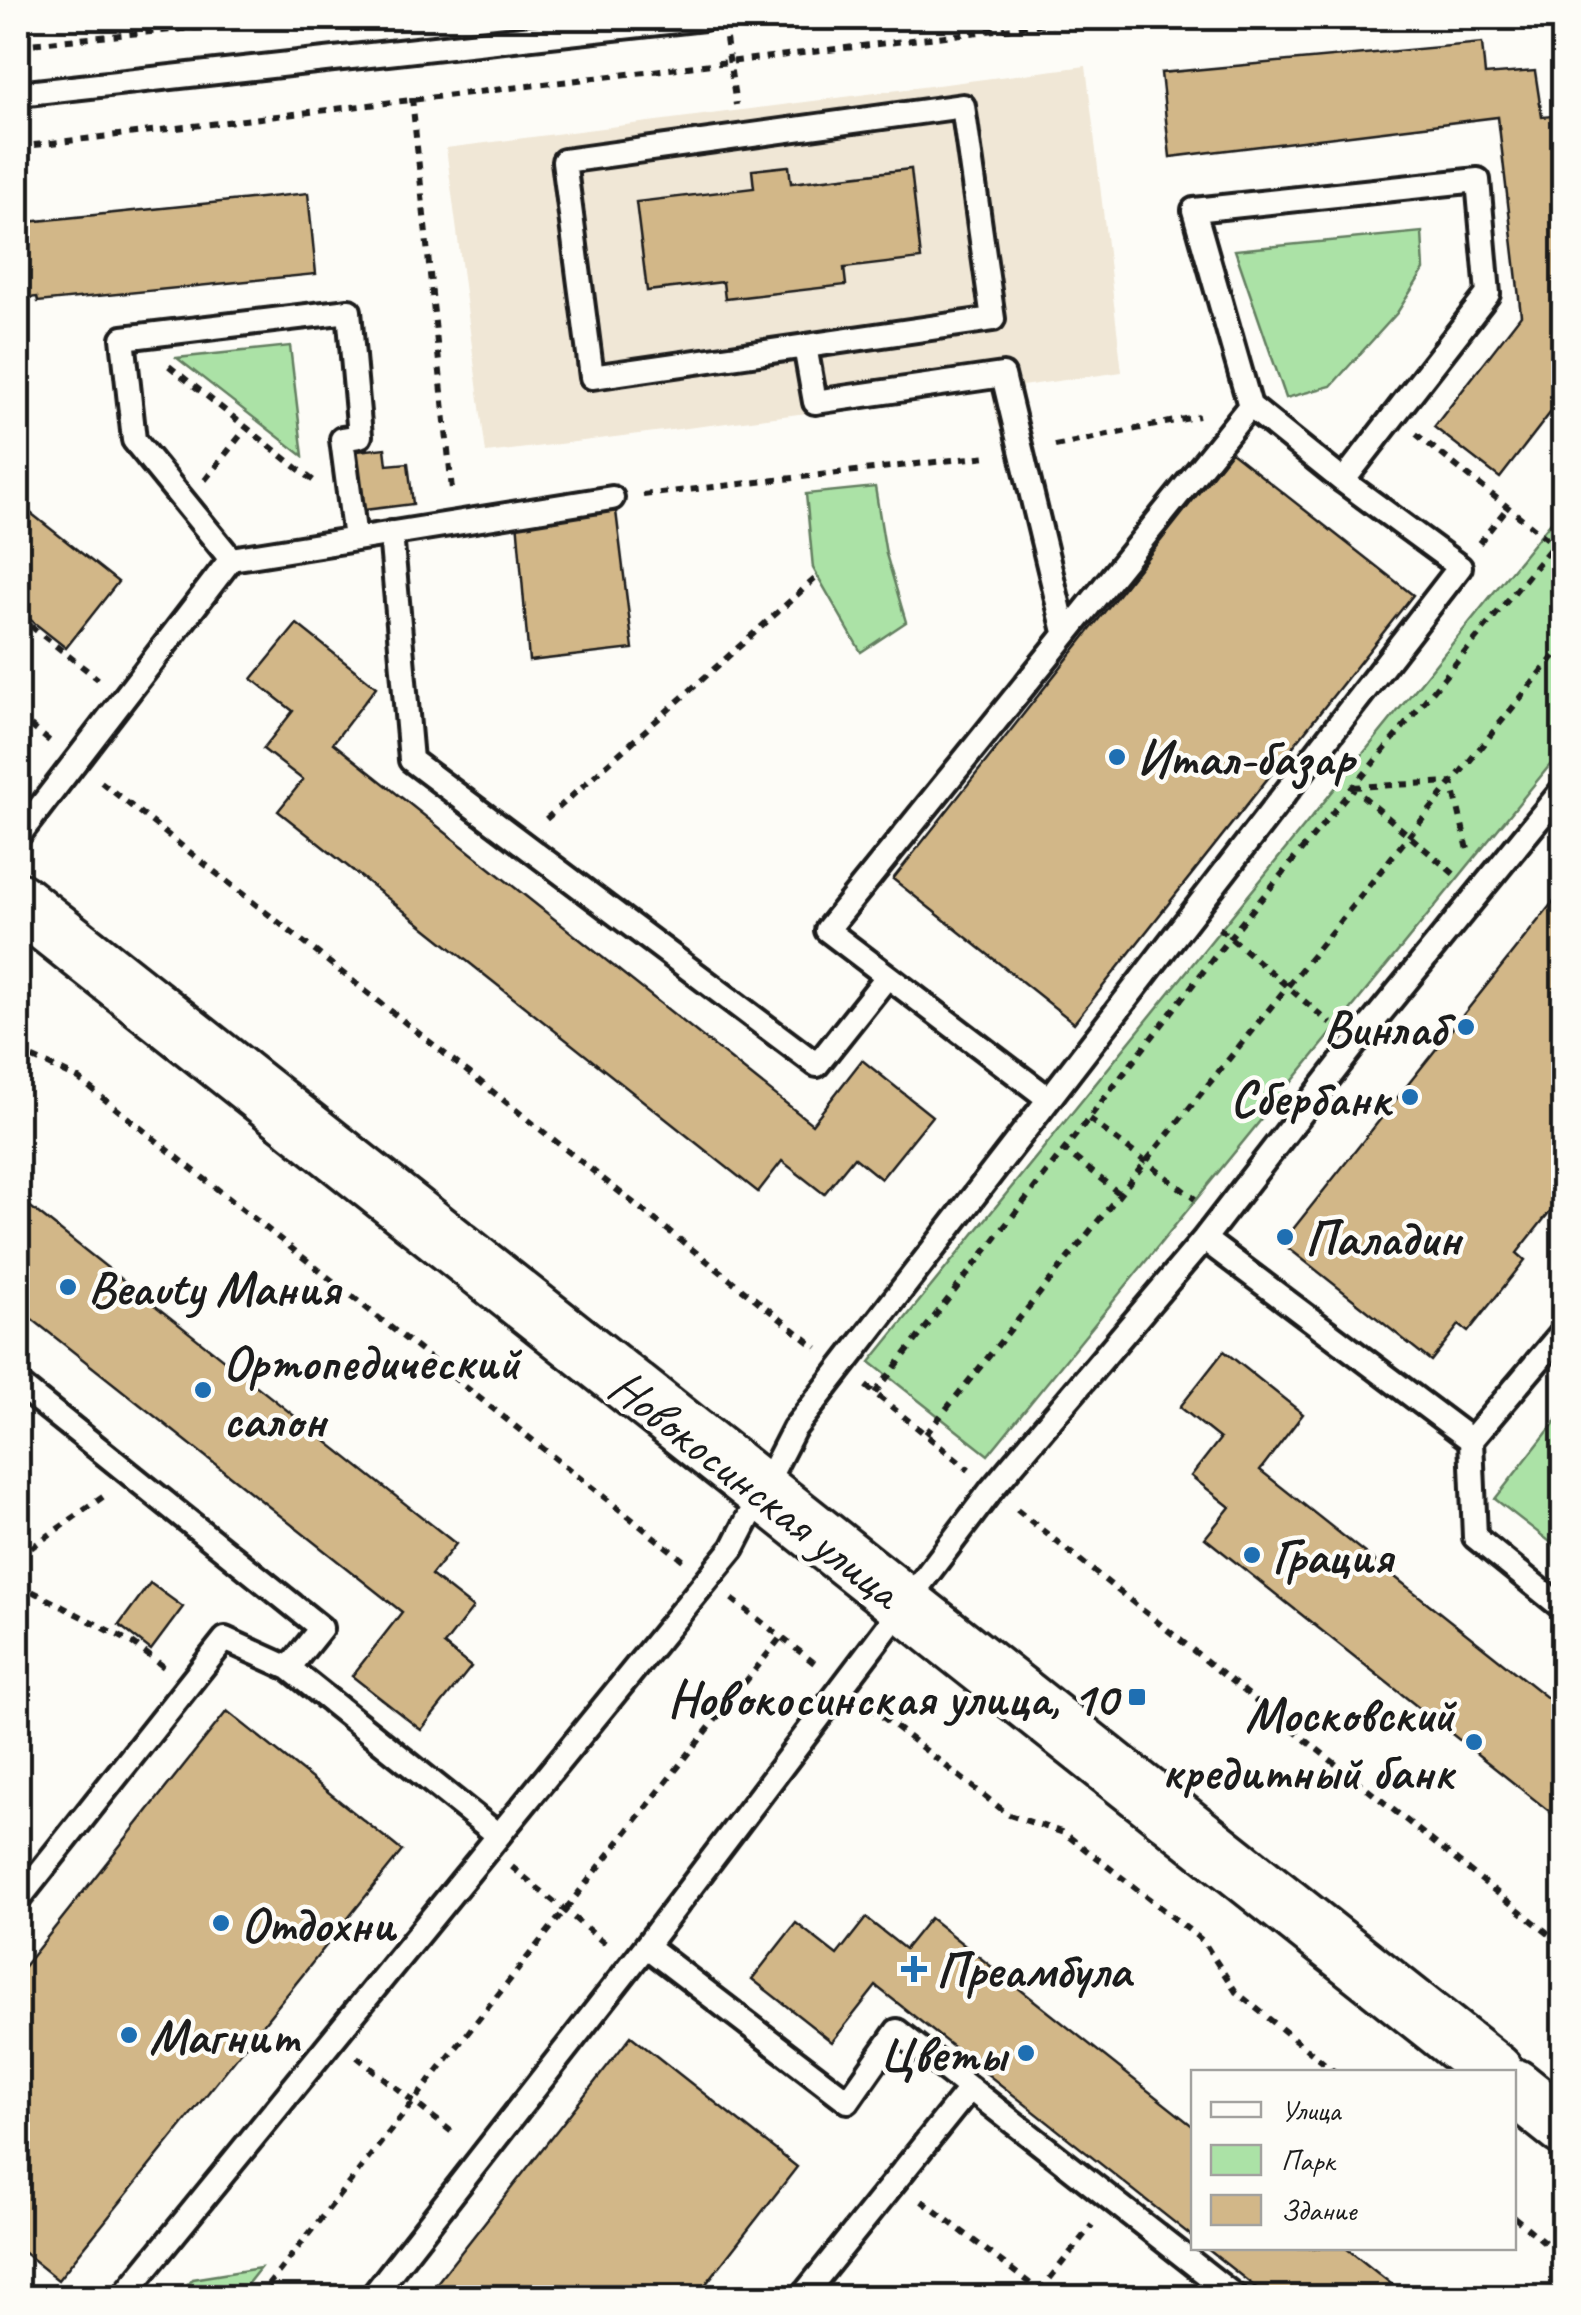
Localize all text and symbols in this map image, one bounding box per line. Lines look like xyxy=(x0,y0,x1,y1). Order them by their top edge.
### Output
place label: Итал-базар xyxy=(1137,727,1357,790)
marker: Итал-базар xyxy=(1106,746,1128,768)
place label: Винлаб xyxy=(1324,997,1456,1060)
marker: Винлаб xyxy=(1455,1016,1477,1038)
place label: Сбербанк xyxy=(1230,1067,1393,1130)
marker: Сбербанк xyxy=(1399,1086,1421,1108)
place label: Паладин xyxy=(1305,1207,1464,1270)
marker: Паладин xyxy=(1274,1226,1296,1248)
place label: Beauty Мания xyxy=(88,1257,343,1320)
marker: Beauty Мания xyxy=(57,1276,79,1298)
place label: Ортопедический салон xyxy=(223,1331,523,1452)
street label: Новокосинская улица xyxy=(596,1355,917,1625)
marker: Ортопедический салон xyxy=(192,1379,214,1401)
place label: Грация xyxy=(1272,1525,1396,1588)
marker: Грация xyxy=(1241,1544,1263,1566)
place label: Новокосинская улица, 10 xyxy=(668,1667,1121,1730)
place label: Московский кредитный банк xyxy=(1162,1683,1458,1804)
marker: Новокосинская улица, 10 xyxy=(1126,1686,1148,1708)
marker: Московский кредитный банк xyxy=(1463,1731,1485,1753)
place label: Отдохни xyxy=(241,1893,398,1956)
marker: Отдохни xyxy=(210,1912,232,1934)
place label: Преамбула xyxy=(936,1939,1134,2002)
marker: Преамбула xyxy=(901,1956,927,1982)
place label: Магнит xyxy=(149,2005,302,2068)
place label: Цветы xyxy=(879,2023,1010,2086)
marker: Магнит xyxy=(118,2024,140,2046)
marker: Цветы xyxy=(1015,2042,1037,2064)
legend xyxy=(1191,2070,1516,2250)
text: Улица xyxy=(1281,2091,1342,2129)
text: Парк xyxy=(1281,2141,1337,2179)
text: Здание xyxy=(1281,2191,1358,2229)

